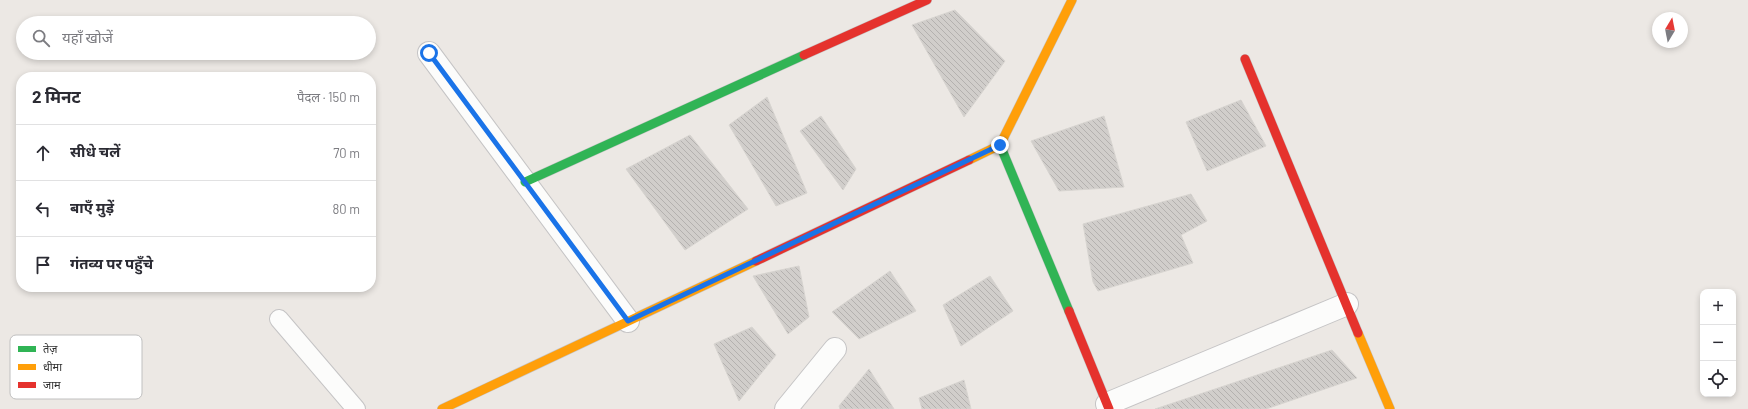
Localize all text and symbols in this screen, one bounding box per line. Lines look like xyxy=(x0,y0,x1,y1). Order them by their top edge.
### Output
north arrow xyxy=(1652,12,1688,48)
search box xyxy=(16,16,376,60)
icon: search xyxy=(30,27,52,49)
text: यहाँ खोजें xyxy=(62,28,113,46)
route start xyxy=(420,44,438,62)
text: 2 मिनट xyxy=(32,86,81,106)
text: पैदल · 150 m xyxy=(297,89,360,105)
route end xyxy=(991,136,1009,154)
icon: ahead xyxy=(32,142,54,164)
text: सीधे चलें xyxy=(70,142,120,160)
text: 70 m xyxy=(333,145,360,161)
icon: left xyxy=(32,198,54,220)
text: बाएँ मुड़ें xyxy=(70,198,114,216)
text: 80 m xyxy=(333,201,360,217)
icon: arrive xyxy=(32,254,54,276)
text: गंतव्य पर पहुँचे xyxy=(70,254,153,272)
map controls xyxy=(1700,289,1736,397)
button: + xyxy=(1700,289,1736,325)
button: − xyxy=(1700,325,1736,361)
legend xyxy=(10,335,142,399)
text: तेज़ xyxy=(43,342,58,355)
text: धीमा xyxy=(43,360,62,373)
button: locate xyxy=(1700,361,1736,397)
text: जाम xyxy=(43,378,61,391)

